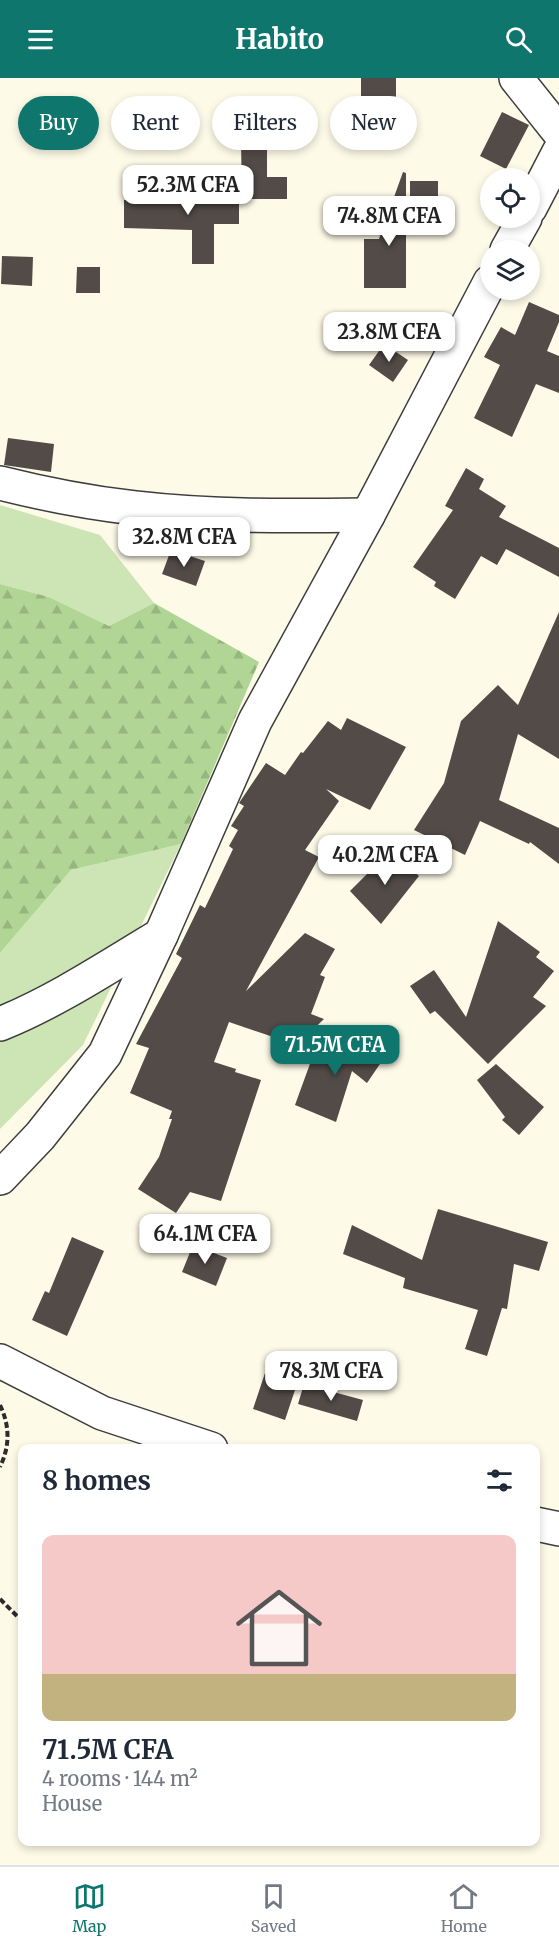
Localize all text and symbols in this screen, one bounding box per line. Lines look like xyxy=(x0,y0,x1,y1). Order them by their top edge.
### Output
text: Habito xyxy=(235,22,324,56)
icon: menu xyxy=(24,23,57,56)
icon: search xyxy=(502,23,535,56)
chip: Buy xyxy=(18,96,99,150)
chip: Rent xyxy=(111,96,200,150)
chip: Filters xyxy=(212,96,318,150)
chip: New xyxy=(330,96,417,150)
pin: 52.3M CFA xyxy=(119,165,257,216)
map controls xyxy=(480,168,540,300)
button: locate xyxy=(480,168,540,228)
text: 52.3M CFA xyxy=(137,172,239,197)
pin: 74.8M CFA xyxy=(320,196,458,247)
text: 74.8M CFA xyxy=(337,203,441,228)
button: layers xyxy=(480,240,540,300)
pin: 23.8M CFA xyxy=(320,312,458,363)
text: 23.8M CFA xyxy=(337,319,441,344)
pin: 32.8M CFA xyxy=(115,517,253,568)
text: 32.8M CFA xyxy=(132,524,236,549)
pin: 40.2M CFA xyxy=(316,835,454,886)
text: 40.2M CFA xyxy=(332,842,438,867)
pin: 71.5M CFA xyxy=(266,1025,404,1076)
text: 71.5M CFA xyxy=(284,1032,386,1057)
pin: 64.1M CFA xyxy=(136,1214,274,1265)
text: 64.1M CFA xyxy=(153,1221,257,1246)
pin: 78.3M CFA xyxy=(262,1351,400,1402)
text: 78.3M CFA xyxy=(279,1358,383,1383)
text: 8 homes xyxy=(42,1464,151,1497)
icon: filters xyxy=(483,1464,516,1497)
icon: home xyxy=(225,1574,333,1682)
text: 71.5M CFA xyxy=(42,1733,173,1766)
text: 4 rooms · 144 m² xyxy=(42,1766,198,1791)
text: House xyxy=(42,1791,102,1816)
tab: Map xyxy=(72,1880,106,1936)
tab: Saved xyxy=(251,1880,296,1936)
tab: Home xyxy=(441,1880,487,1936)

